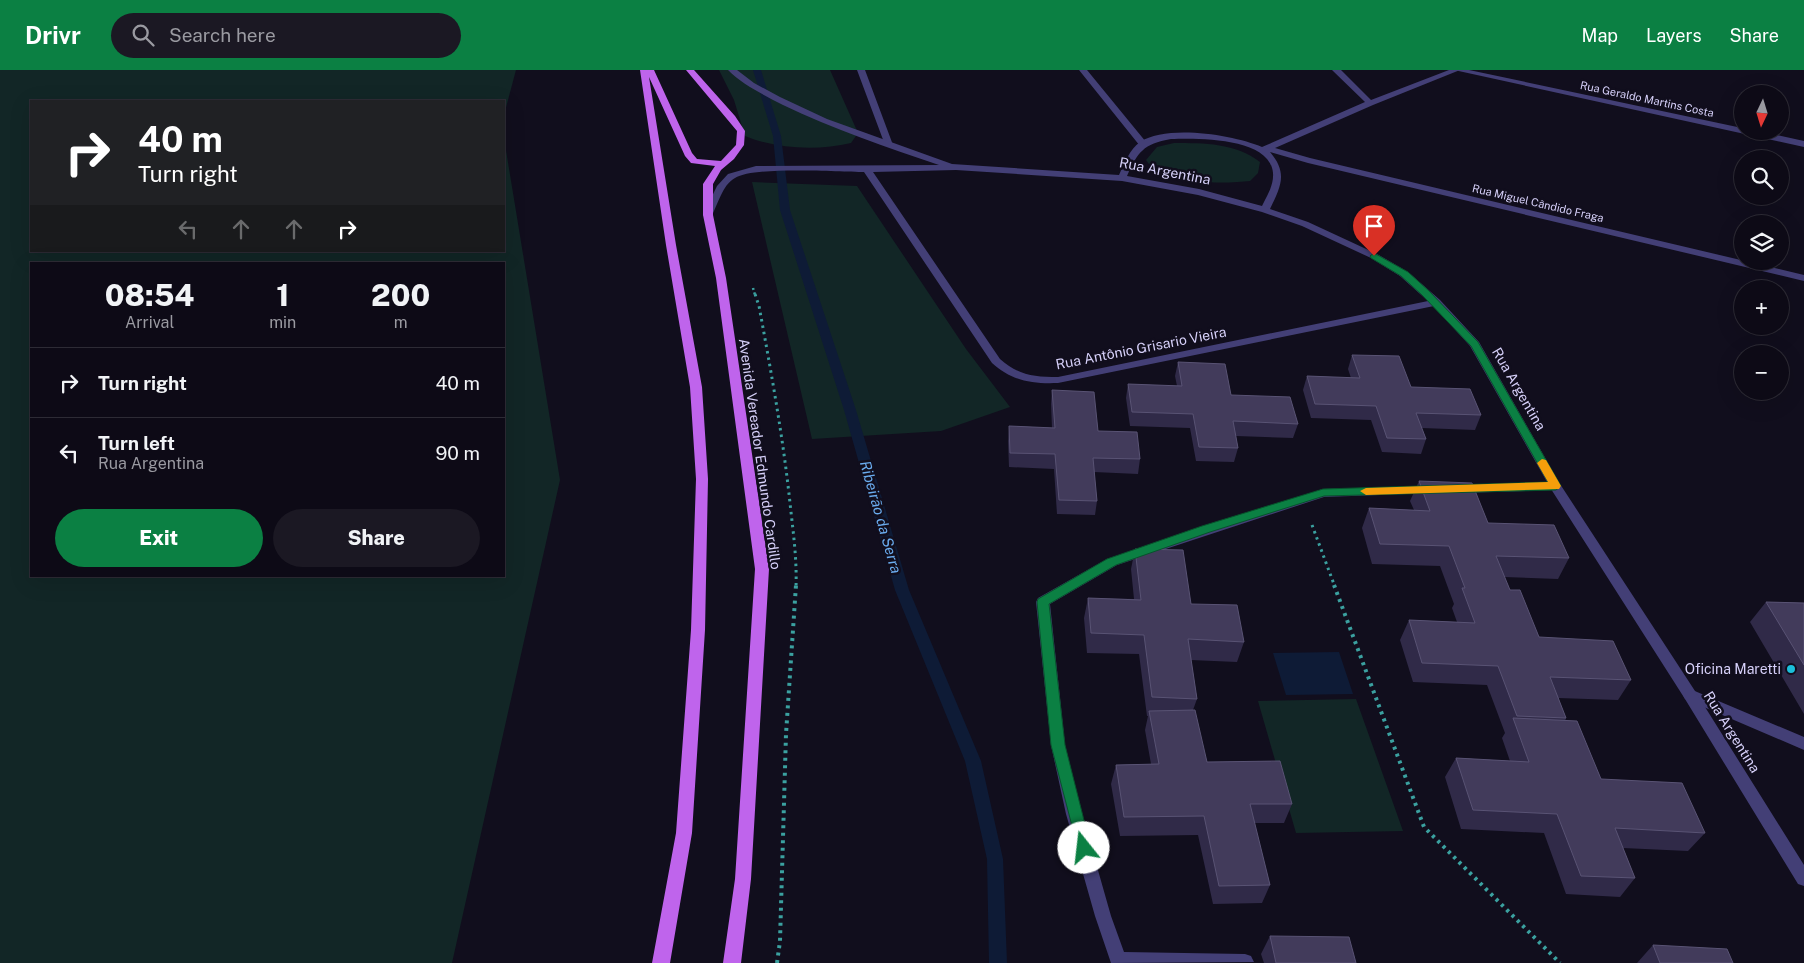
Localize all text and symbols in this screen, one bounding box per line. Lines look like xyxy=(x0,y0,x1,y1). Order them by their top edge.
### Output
search box xyxy=(111,13,461,58)
text: Drivr xyxy=(25,21,81,49)
icon: search xyxy=(129,21,157,49)
text: Search here xyxy=(169,24,276,46)
text: Map xyxy=(1582,25,1618,46)
text: Layers xyxy=(1646,25,1702,46)
text: Share xyxy=(1730,25,1779,46)
street label: Rua Geraldo Martins Costa xyxy=(1579,79,1715,119)
north arrow xyxy=(1734,85,1789,140)
map controls xyxy=(1734,85,1789,400)
text: 40 m xyxy=(138,119,223,160)
icon: right xyxy=(55,120,120,185)
button: search xyxy=(1734,150,1789,205)
street label: Rua Argentina xyxy=(1118,154,1212,188)
text: Turn right xyxy=(138,161,238,187)
street label: Rua Miguel Cândido Fraga xyxy=(1471,182,1605,224)
pin xyxy=(1353,205,1395,256)
icon: arrive xyxy=(1360,212,1388,240)
icon: left xyxy=(174,215,202,243)
icon: ahead xyxy=(227,215,255,243)
icon: ahead xyxy=(280,215,308,243)
icon: right xyxy=(333,215,361,243)
button: layers xyxy=(1734,215,1789,270)
text: 08:54 xyxy=(105,277,194,313)
text: 1 xyxy=(276,277,289,313)
text: 200 xyxy=(371,277,430,313)
button: + xyxy=(1734,280,1789,335)
text: Arrival xyxy=(125,313,174,332)
text: min xyxy=(269,313,296,332)
text: m xyxy=(394,313,408,332)
street label: Rua Antônio Grisario Vieira xyxy=(1054,324,1228,372)
street label: Avenida Vereador Edmundo Cardillo xyxy=(736,338,784,571)
street label: Rua Argentina xyxy=(1489,345,1549,433)
button: − xyxy=(1734,345,1789,400)
icon: right xyxy=(55,369,83,397)
text: Turn right xyxy=(98,372,187,394)
text: 40 m xyxy=(435,372,480,394)
text: Turn left xyxy=(98,432,175,454)
icon: left xyxy=(55,439,83,467)
text: 90 m xyxy=(436,442,480,464)
text: Rua Argentina xyxy=(98,454,204,473)
water label: Ribeirão da Serra xyxy=(857,459,905,575)
button: Exit xyxy=(55,509,263,567)
button: Share xyxy=(273,509,480,567)
place label: Oficina Maretti xyxy=(1685,661,1781,677)
marker: Oficina Maretti xyxy=(1785,663,1797,675)
street label: Rua Argentina xyxy=(1701,688,1763,776)
position arrow xyxy=(1057,821,1109,873)

